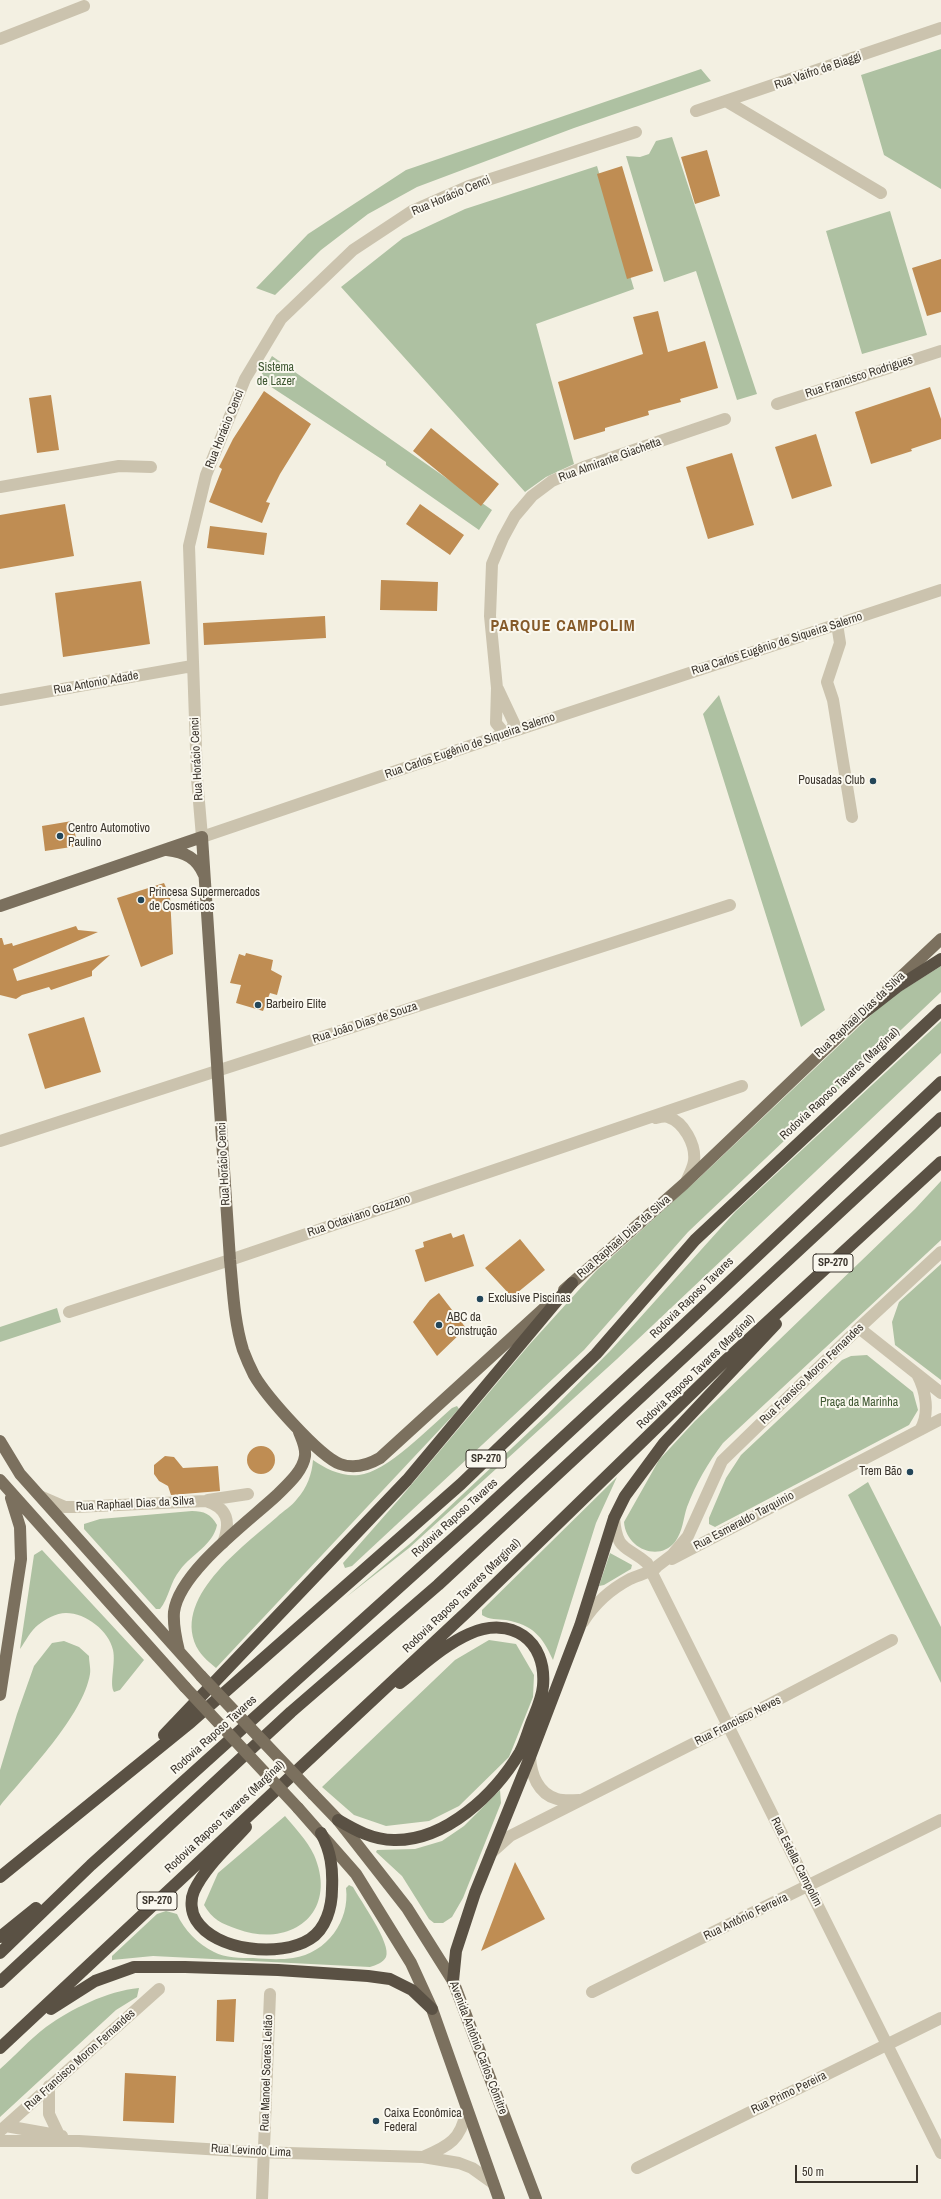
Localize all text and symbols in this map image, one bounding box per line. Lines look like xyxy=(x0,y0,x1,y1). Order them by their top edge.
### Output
street label: Rua Vaifro de Biaggi xyxy=(773,49,863,93)
street label: Rua Horácio Cenci xyxy=(410,173,492,219)
street label: Rua Francisco Rodrigues xyxy=(803,353,915,401)
park label: Sistema de Lazer xyxy=(257,361,295,389)
street label: Rua Horácio Cenci xyxy=(203,388,247,470)
street label: Rua Almirante Giachetta xyxy=(557,435,663,485)
street label: Rua Carlos Eugênio de Siqueira Salerno xyxy=(690,610,864,678)
district label: PARQUE CAMPOLIM xyxy=(490,617,636,637)
street label: Rua Antonio Adade xyxy=(52,668,140,698)
street label: Rua Carlos Eugênio de Siqueira Salerno xyxy=(383,710,557,782)
street label: Rua Horácio Cenci xyxy=(188,717,206,801)
place label: Pousadas Club xyxy=(798,774,865,788)
marker: Pousadas Club xyxy=(868,776,878,786)
place label: Centro Automotivo Paulino xyxy=(68,822,150,850)
marker: Centro Automotivo Paulino xyxy=(55,831,65,841)
place label: Princesa Supermercados de Cosméticos xyxy=(149,886,260,914)
marker: Princesa Supermercados de Cosméticos xyxy=(136,895,146,905)
street label: Rua Raphael Dias da Silva xyxy=(812,969,908,1061)
place label: Barbeiro Elite xyxy=(266,998,326,1012)
street label: Rua João Dias de Souza xyxy=(311,999,419,1047)
marker: Barbeiro Elite xyxy=(253,1000,263,1010)
street label: Rodovia Raposo Tavares (Marginal) xyxy=(777,1025,903,1143)
street label: Rua Horácio Cenci xyxy=(215,1122,233,1206)
street label: Rua Octaviano Gozzano xyxy=(306,1192,412,1240)
street label: Rua Raphael Dias da Silva xyxy=(574,1193,674,1281)
street label: Rodovia Raposo Tavares xyxy=(647,1254,737,1342)
road number: SP-270 xyxy=(813,1254,853,1272)
place label: Exclusive Piscinas xyxy=(488,1292,571,1306)
marker: Exclusive Piscinas xyxy=(475,1294,485,1304)
place label: ABC da Construção xyxy=(447,1311,497,1339)
street label: Rodovia Raposo Tavares (Marginal) xyxy=(634,1312,758,1432)
marker: ABC da Construção xyxy=(434,1320,444,1330)
street label: Rua Fransico Moron Fernandes xyxy=(757,1321,867,1427)
park label: Praça da Marinha xyxy=(820,1396,898,1410)
road number: SP-270 xyxy=(466,1450,506,1468)
place label: Trem Bão xyxy=(859,1465,902,1479)
marker: Trem Bão xyxy=(905,1467,915,1477)
street label: Rodovia Raposo Tavares xyxy=(409,1476,501,1560)
street label: Rua Esmeraldo Tarquinio xyxy=(691,1488,797,1554)
street label: Rua Raphael Dias da Silva xyxy=(75,1494,195,1514)
street label: Rodovia Raposo Tavares (Marginal) xyxy=(400,1536,524,1656)
street label: Rodovia Raposo Tavares xyxy=(168,1693,260,1777)
street label: Rua Francisco Neves xyxy=(693,1693,783,1749)
street label: Rodovia Raposo Tavares (Marginal) xyxy=(162,1758,288,1876)
street label: Rua Estella Campolim xyxy=(767,1815,825,1909)
street label: Rua Antônio Ferreira xyxy=(702,1890,790,1944)
road number: SP-270 xyxy=(137,1892,177,1910)
street label: Avenida Antônio Carlos Cômitre xyxy=(446,1979,510,2117)
street label: Rua Francisco Moron Fernandes xyxy=(22,2007,138,2113)
street label: Rua Manoel Soares Leitão xyxy=(258,2014,276,2132)
street label: Rua Primo Pereira xyxy=(749,2069,829,2117)
place label: Caixa Econômica Federal xyxy=(384,2107,462,2135)
marker: Caixa Econômica Federal xyxy=(371,2116,381,2126)
street label: Rua Levindo Lima xyxy=(210,2142,292,2160)
scale bar xyxy=(797,2157,920,2183)
text: 50 m xyxy=(802,2164,824,2180)

